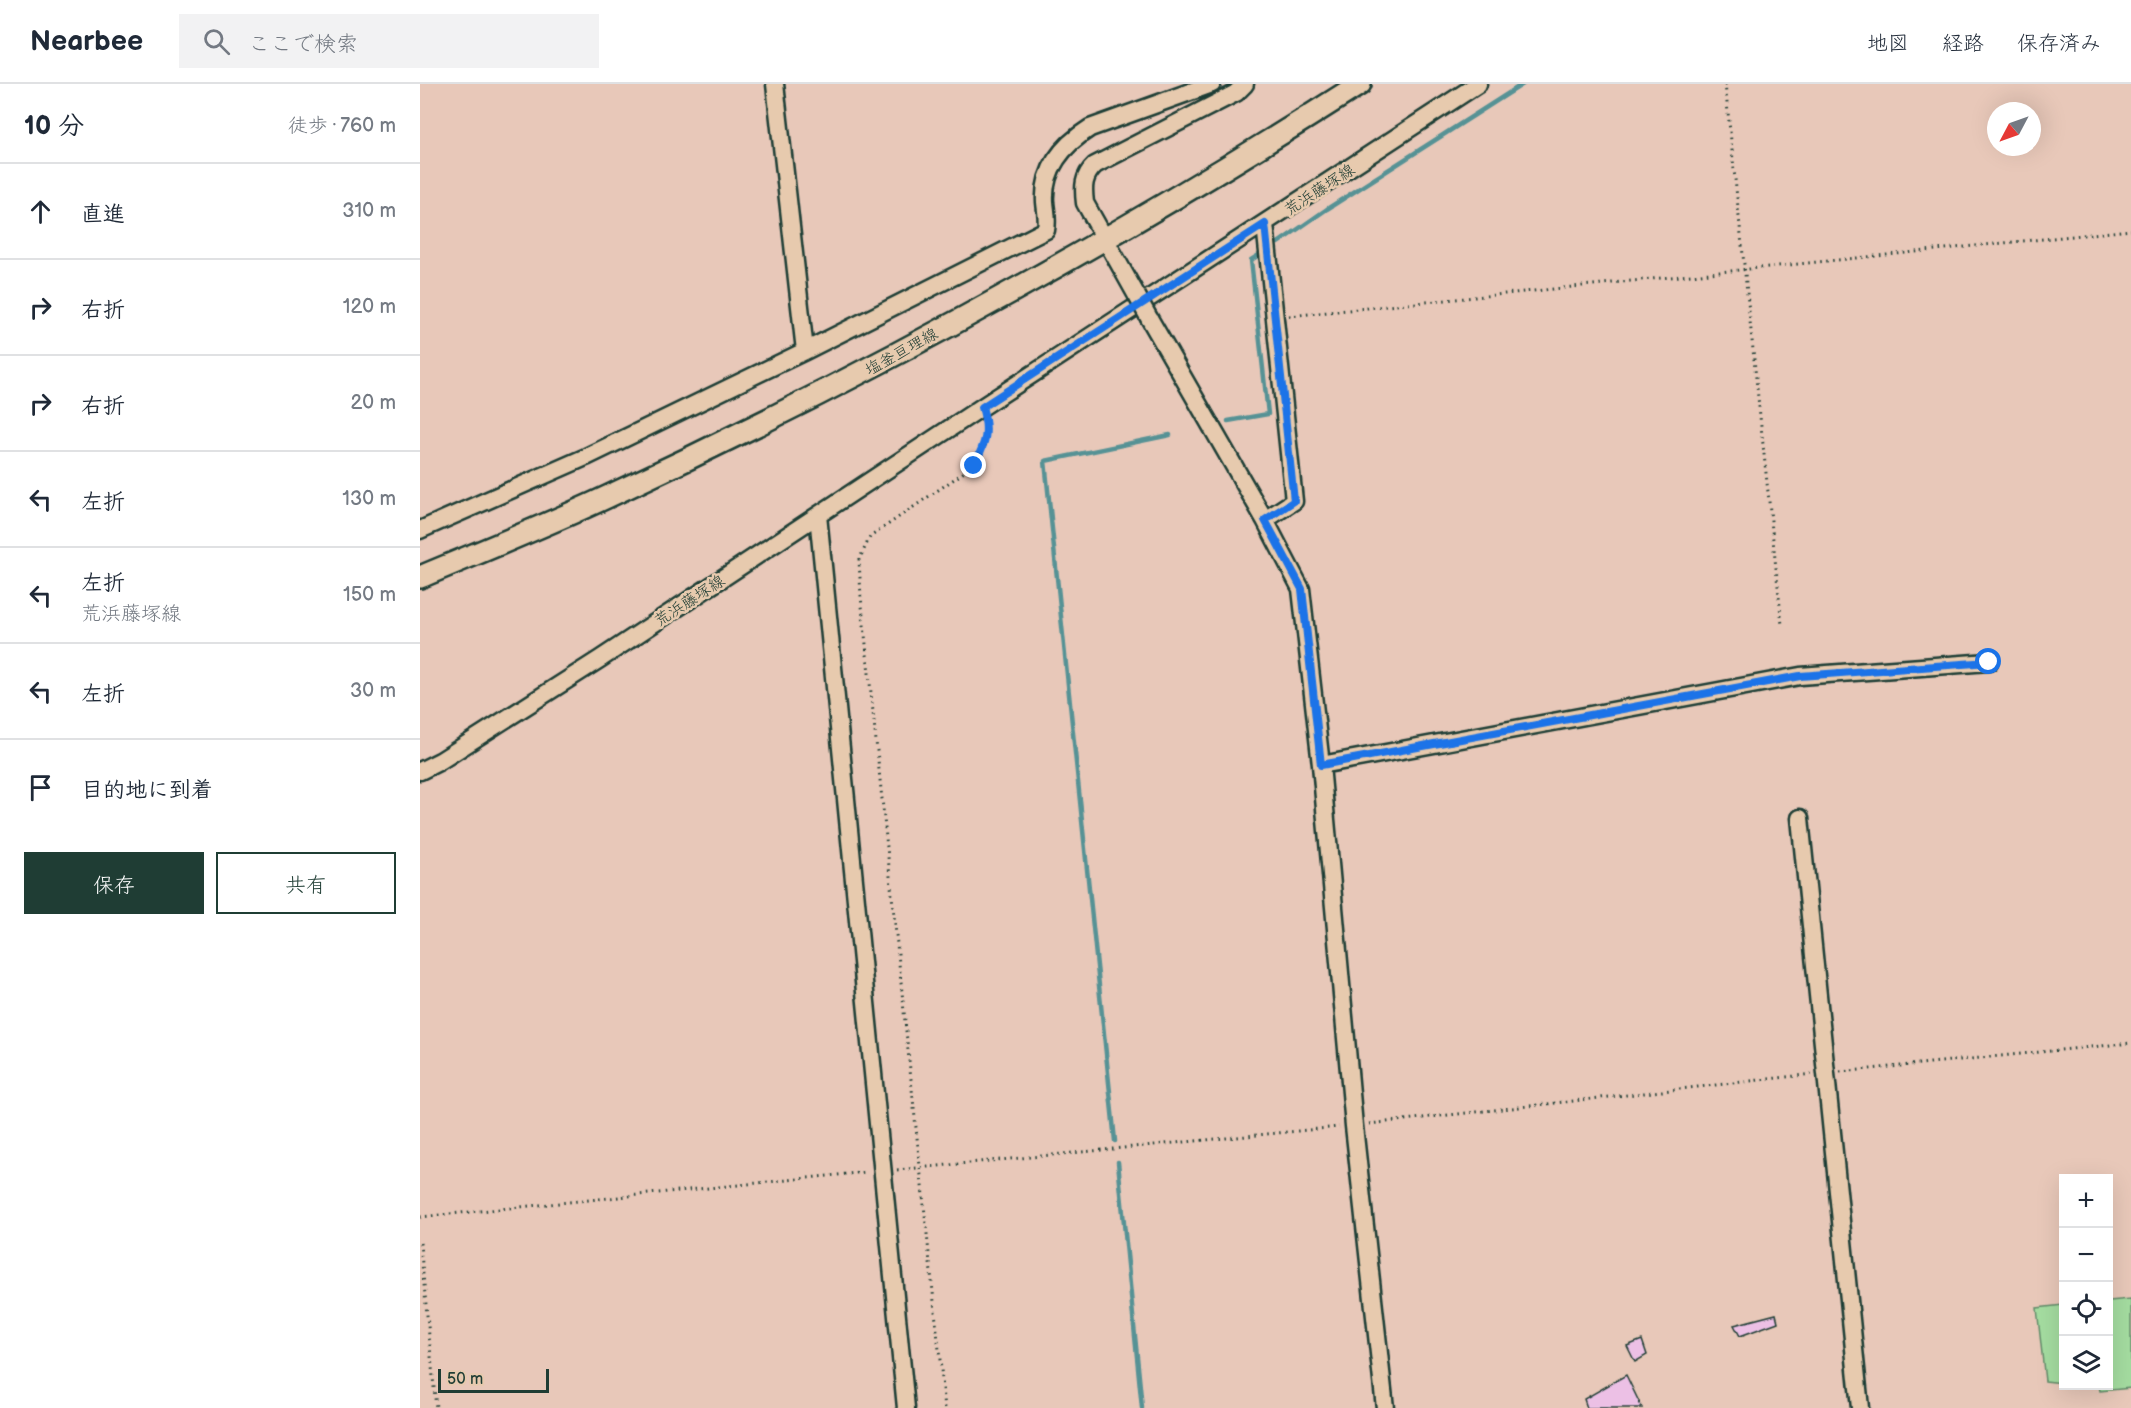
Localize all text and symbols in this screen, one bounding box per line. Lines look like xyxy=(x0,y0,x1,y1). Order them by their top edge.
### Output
search box xyxy=(179,14,599,68)
text: Nearbee xyxy=(30,25,143,58)
icon: search xyxy=(200,25,233,58)
text: ここで検索 xyxy=(248,31,358,58)
text: 地図 xyxy=(1867,31,1909,56)
text: 経路 xyxy=(1942,31,1984,56)
text: 保存済み xyxy=(2017,31,2101,56)
north arrow xyxy=(1987,102,2041,156)
text: 10 分 xyxy=(24,111,84,142)
text: 徒歩 · 760 m xyxy=(288,114,396,138)
street label: 荒浜藤塚線 xyxy=(1281,161,1359,220)
icon: ahead xyxy=(24,195,57,228)
text: 310 m xyxy=(342,199,396,223)
text: 直進 xyxy=(81,201,125,228)
icon: right xyxy=(24,291,57,324)
text: 120 m xyxy=(343,295,396,319)
text: 右折 xyxy=(81,297,125,324)
street label: 塩釜亘理線 xyxy=(862,325,941,380)
icon: right xyxy=(24,387,57,420)
text: 20 m xyxy=(351,391,396,415)
text: 右折 xyxy=(81,393,125,420)
route end xyxy=(960,452,986,478)
icon: left xyxy=(24,483,57,516)
text: 130 m xyxy=(342,487,396,511)
text: 左折 xyxy=(81,489,125,516)
text: 左折 xyxy=(81,570,125,597)
street label: 荒浜藤塚線 xyxy=(651,572,729,631)
icon: left xyxy=(24,579,57,612)
text: 150 m xyxy=(343,583,396,607)
text: 荒浜藤塚線 xyxy=(81,602,181,626)
route start xyxy=(1975,648,2001,674)
icon: left xyxy=(24,675,57,708)
text: 30 m xyxy=(350,679,396,703)
text: 左折 xyxy=(81,681,125,708)
icon: arrive xyxy=(24,771,57,804)
text: 目的地に到着 xyxy=(81,777,213,804)
button: 保存 xyxy=(24,852,204,914)
button: 共有 xyxy=(216,852,396,914)
map controls xyxy=(2059,1174,2113,1390)
button: + xyxy=(2059,1174,2113,1228)
button: − xyxy=(2059,1228,2113,1282)
button: locate xyxy=(2059,1282,2113,1336)
button: layers xyxy=(2059,1336,2113,1390)
scale bar xyxy=(438,1366,549,1394)
text: 50 m xyxy=(447,1370,483,1389)

